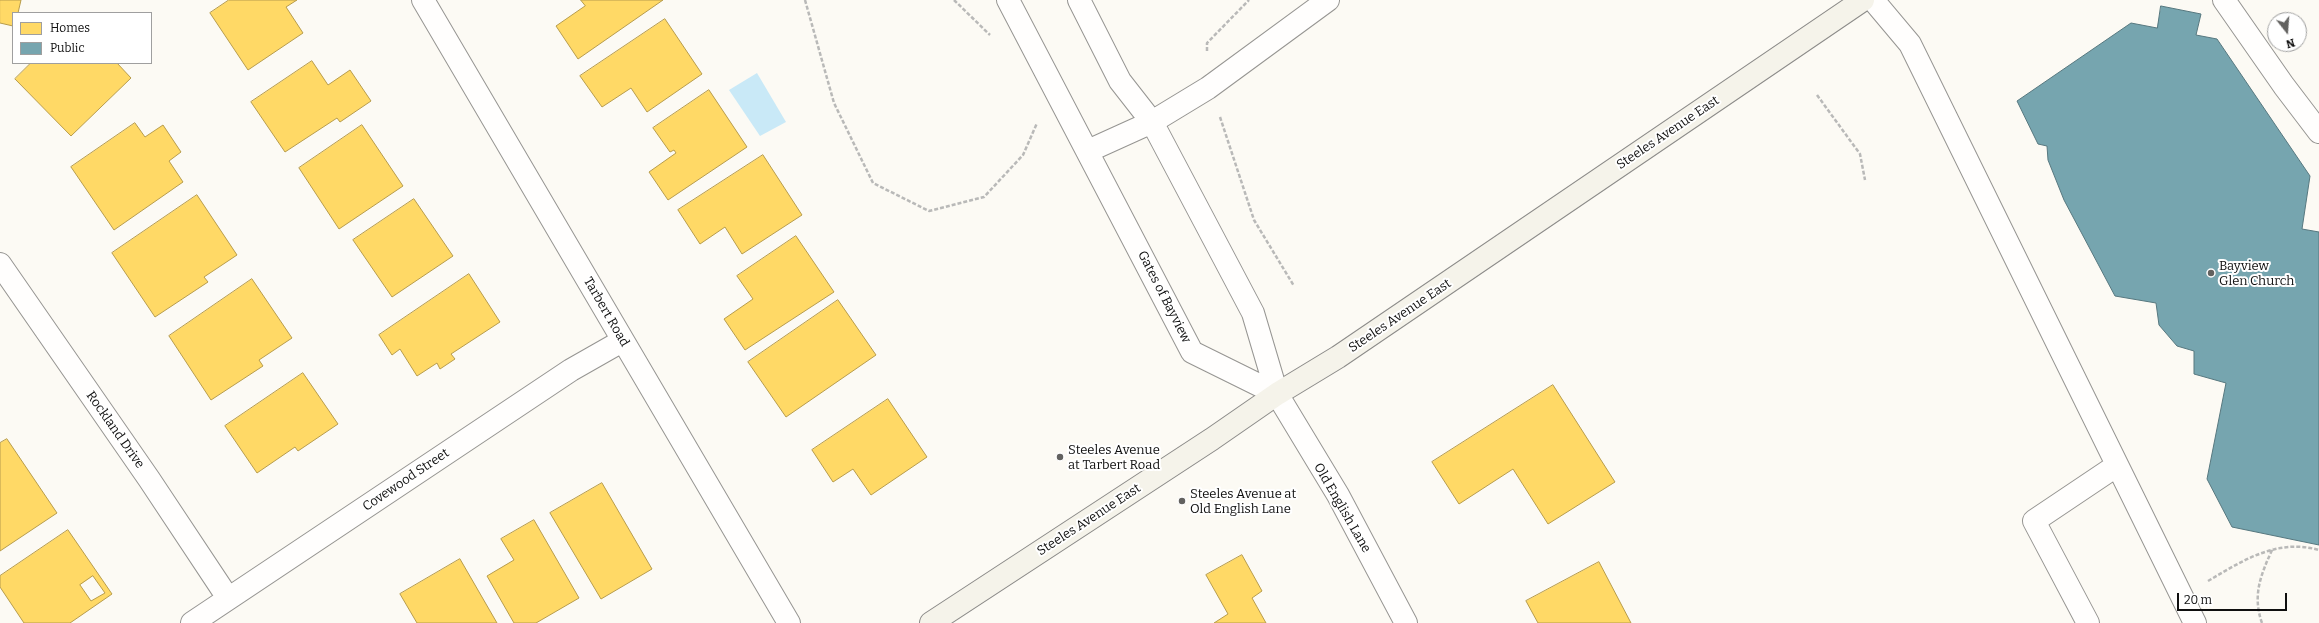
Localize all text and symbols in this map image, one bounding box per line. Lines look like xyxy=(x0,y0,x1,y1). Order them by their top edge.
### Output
legend xyxy=(12,12,152,64)
north arrow xyxy=(2267,12,2307,52)
text: Homes xyxy=(50,21,90,35)
text: N xyxy=(2284,36,2296,50)
text: Public xyxy=(50,41,85,55)
street label: Steeles Avenue East xyxy=(1614,93,1722,173)
street label: Gates of Bayview xyxy=(1134,248,1194,346)
place label: Bayview Glen Church xyxy=(2219,258,2294,289)
marker: Bayview Glen Church xyxy=(2206,268,2216,278)
street label: Tarbert Road xyxy=(580,274,632,350)
street label: Steeles Avenue East xyxy=(1346,276,1454,356)
street label: Rockland Drive xyxy=(83,388,147,472)
place label: Steeles Avenue at Tarbert Road xyxy=(1068,442,1160,473)
street label: Covewood Street xyxy=(360,445,452,515)
marker: Steeles Avenue at Tarbert Road xyxy=(1055,452,1065,462)
street label: Old English Lane xyxy=(1310,460,1374,556)
street label: Steeles Avenue East xyxy=(1034,481,1144,559)
place label: Steeles Avenue at Old English Lane xyxy=(1190,486,1296,517)
marker: Steeles Avenue at Old English Lane xyxy=(1177,496,1187,506)
scale bar xyxy=(2179,585,2289,611)
text: 20 m xyxy=(2184,593,2212,607)

